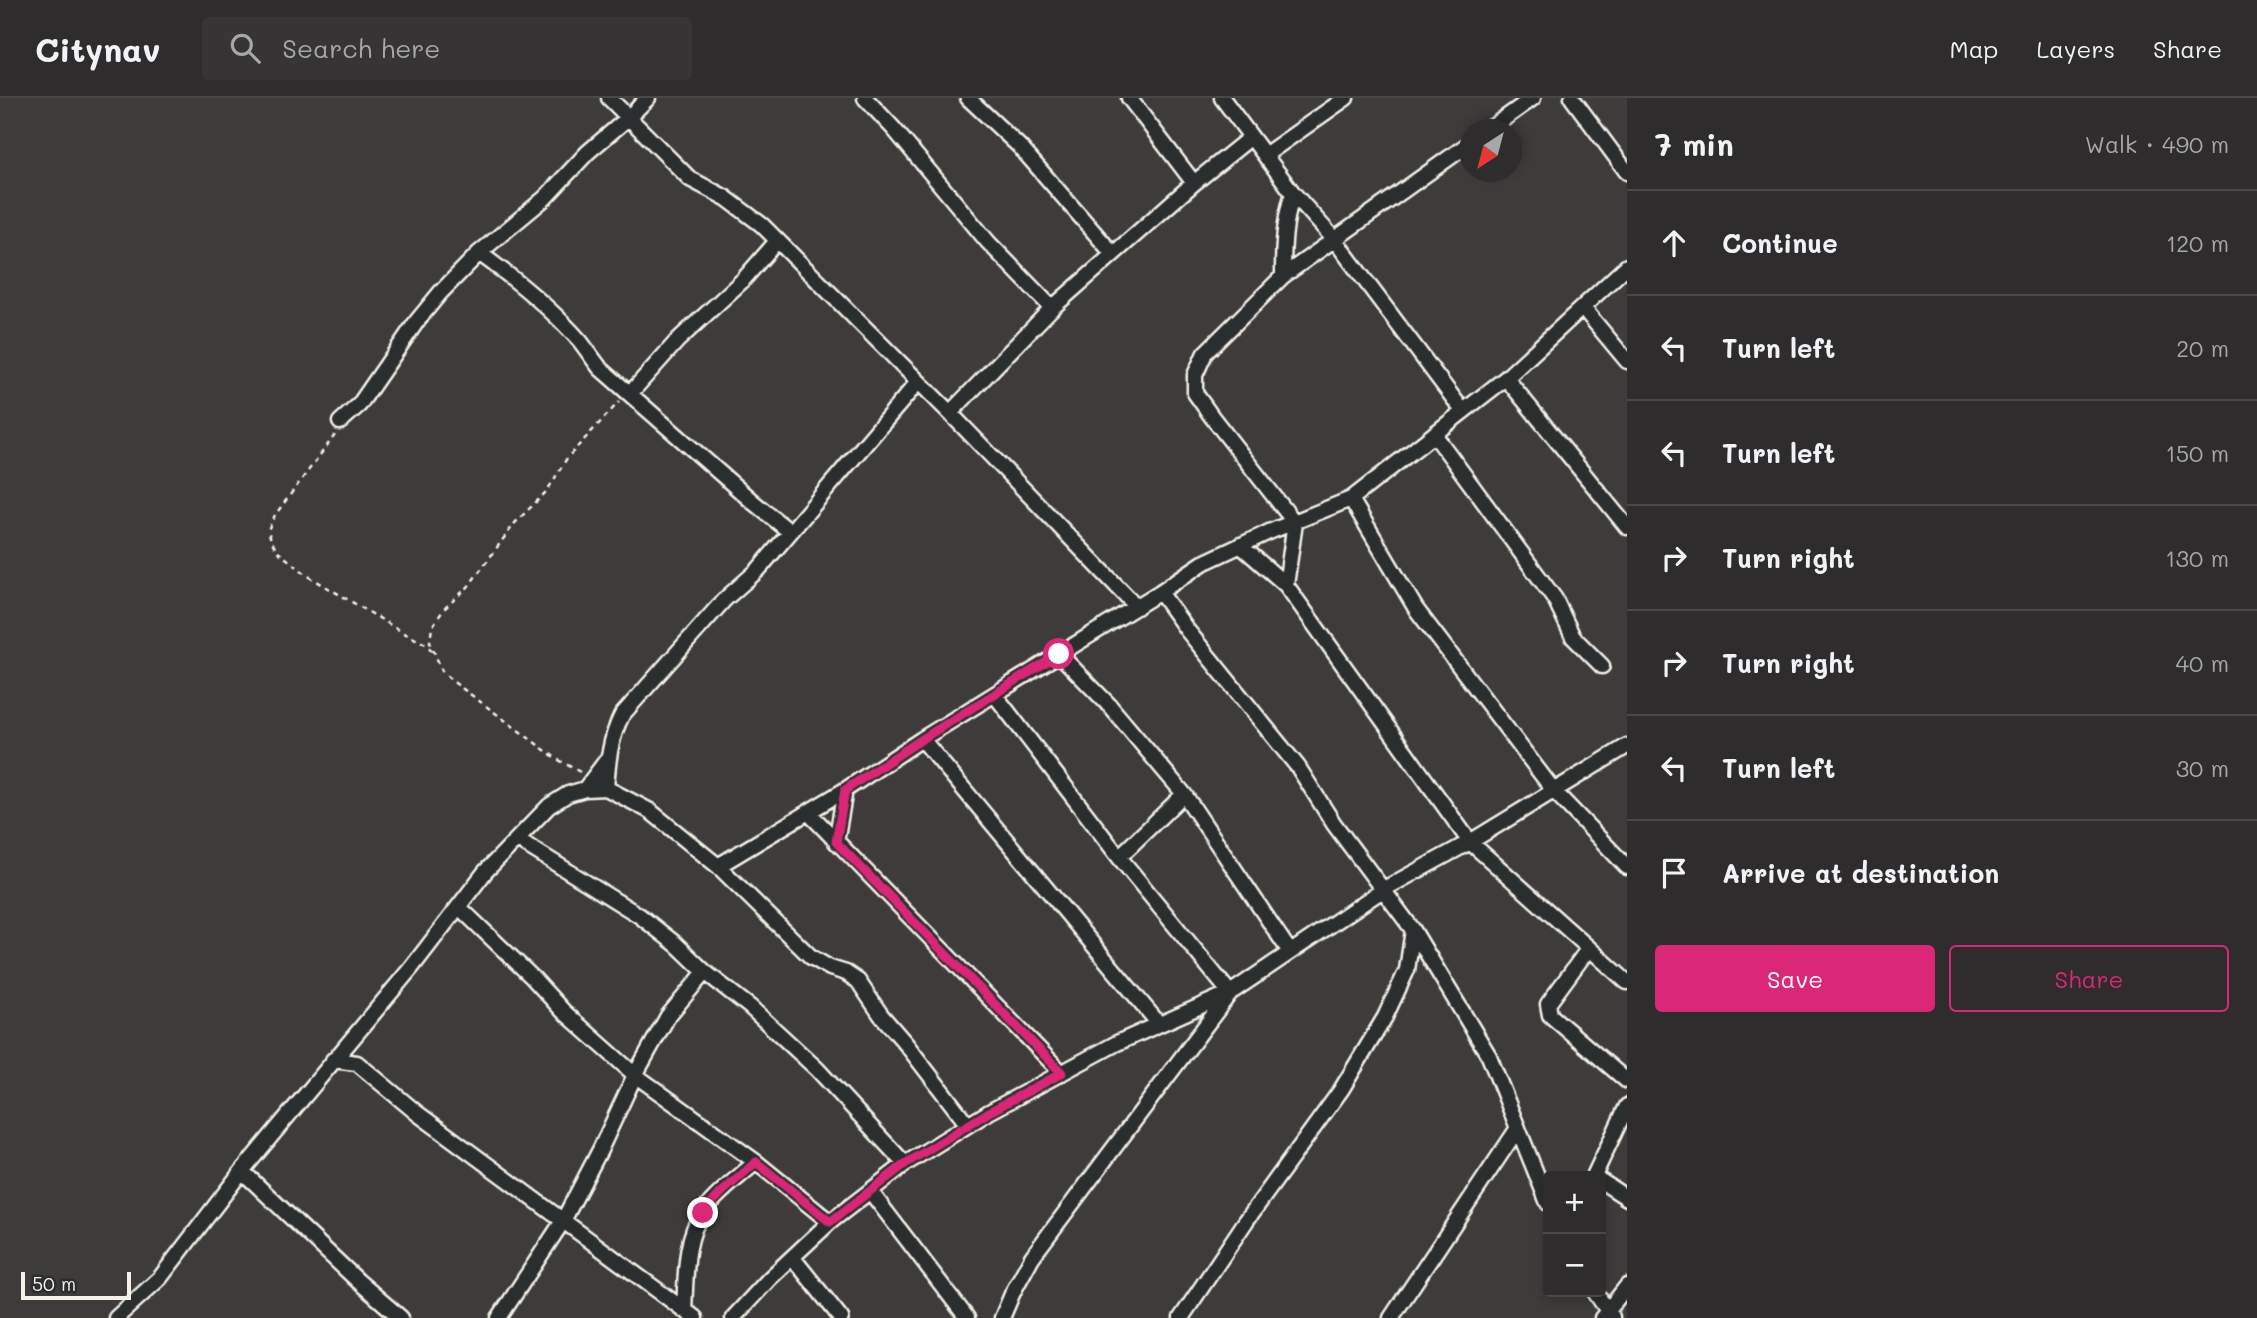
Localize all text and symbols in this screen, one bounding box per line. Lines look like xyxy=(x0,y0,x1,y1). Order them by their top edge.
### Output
search box xyxy=(202,17,692,80)
text: Citynav xyxy=(35,27,160,70)
icon: search xyxy=(226,29,264,67)
text: Search here xyxy=(282,31,440,65)
text: Map xyxy=(1950,33,1998,64)
text: Layers xyxy=(2036,33,2115,64)
text: Share xyxy=(2153,33,2222,64)
north arrow xyxy=(1459,119,1522,182)
text: 7 min xyxy=(1655,124,1734,164)
text: Walk · 490 m xyxy=(2085,129,2229,159)
icon: ahead xyxy=(1655,224,1693,262)
text: Continue xyxy=(1722,226,1838,260)
text: 120 m xyxy=(2166,228,2229,258)
icon: left xyxy=(1655,329,1693,367)
text: Turn left xyxy=(1722,331,1835,365)
text: 20 m xyxy=(2176,333,2229,363)
icon: left xyxy=(1655,434,1693,472)
text: Turn left xyxy=(1722,436,1835,470)
text: 150 m xyxy=(2165,438,2229,468)
icon: right xyxy=(1655,539,1693,577)
text: Turn right xyxy=(1722,541,1855,575)
text: 130 m xyxy=(2165,543,2229,573)
route start xyxy=(1043,638,1074,669)
icon: right xyxy=(1655,644,1693,682)
text: Turn right xyxy=(1722,646,1855,680)
text: 40 m xyxy=(2176,648,2229,678)
icon: left xyxy=(1655,749,1693,787)
text: Turn left xyxy=(1722,751,1835,785)
text: 30 m xyxy=(2176,753,2229,783)
icon: arrive xyxy=(1655,854,1693,892)
text: Arrive at destination xyxy=(1722,856,1999,890)
button: Save xyxy=(1655,945,1935,1012)
button: Share xyxy=(1949,945,2229,1012)
map controls xyxy=(1543,1171,1606,1297)
button: + xyxy=(1543,1171,1606,1234)
route end xyxy=(687,1197,718,1228)
button: − xyxy=(1543,1234,1606,1297)
scale bar xyxy=(21,1269,131,1301)
text: 50 m xyxy=(32,1271,76,1296)

